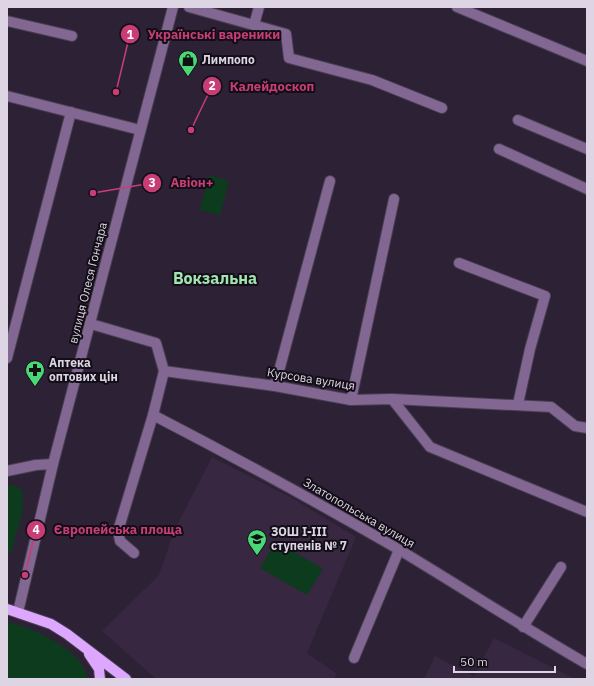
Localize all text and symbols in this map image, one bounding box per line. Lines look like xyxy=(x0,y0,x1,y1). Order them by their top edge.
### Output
callout: Українські вареники xyxy=(120,22,289,47)
text: Українські вареники xyxy=(148,26,280,43)
text: 1 xyxy=(126,27,134,42)
shop icon: Лимпопо xyxy=(177,49,199,77)
place label: Лимпопо xyxy=(202,52,255,67)
callout: Калейдоскоп xyxy=(202,74,322,99)
text: 2 xyxy=(208,78,216,93)
text: Калейдоскоп xyxy=(230,78,314,95)
callout: Авіон+ xyxy=(142,170,221,195)
text: Авіон+ xyxy=(170,174,214,191)
text: 3 xyxy=(148,175,156,190)
street label: вулиця Олеся Гончара xyxy=(65,220,110,345)
district label: Вокзальна xyxy=(173,268,257,288)
place label: Аптека оптових цін xyxy=(49,355,118,384)
pharmacy icon: Аптека оптових цін xyxy=(24,359,46,387)
street label: Курсова вулиця xyxy=(266,364,356,393)
street label: Златопольська вулиця xyxy=(301,474,418,551)
callout: Європейська площа xyxy=(26,517,190,542)
text: Європейська площа xyxy=(54,521,182,538)
text: 4 xyxy=(32,522,40,537)
place label: ЗОШ І-ІІІ ступенів № 7 xyxy=(271,524,347,553)
school or university icon: ЗОШ І-ІІІ ступенів № 7 xyxy=(246,528,268,556)
scale bar xyxy=(454,648,555,674)
text: 50 m xyxy=(460,654,488,669)

